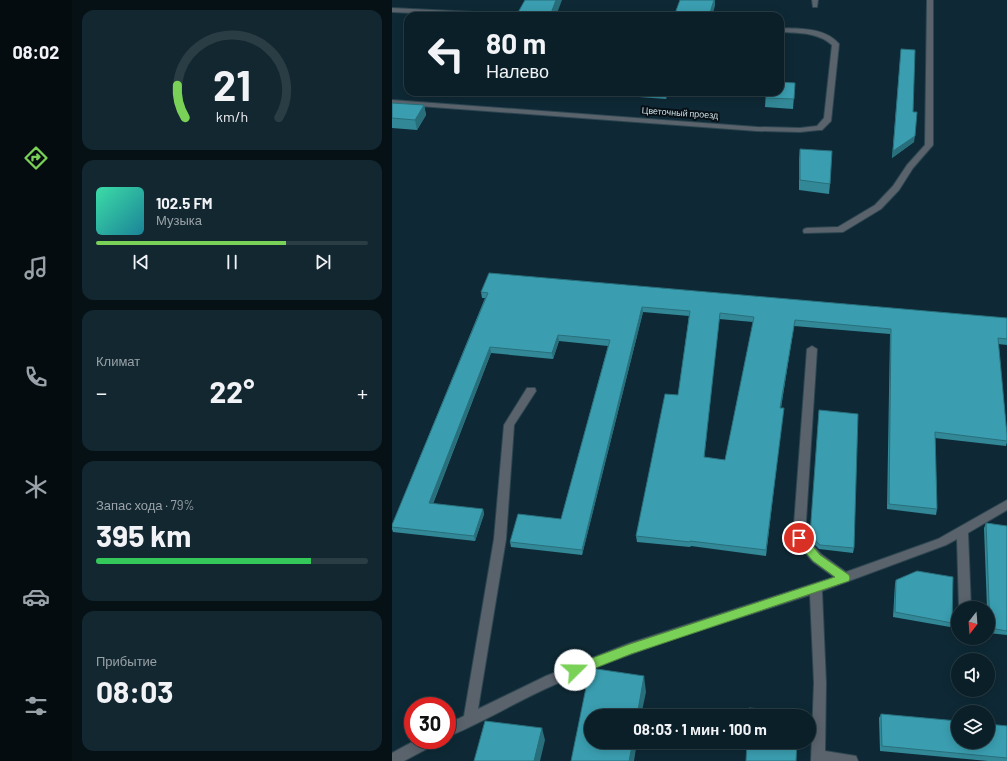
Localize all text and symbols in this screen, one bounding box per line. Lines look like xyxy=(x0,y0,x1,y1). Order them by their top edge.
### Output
text: 80 m xyxy=(486,26,546,60)
icon: left xyxy=(420,28,472,80)
text: 08:02 xyxy=(13,41,59,63)
text: 21 xyxy=(213,59,251,109)
text: Налево xyxy=(486,60,549,82)
street label: Цветочный проезд xyxy=(641,104,719,121)
text: km/h xyxy=(216,108,248,125)
icon: directions xyxy=(22,144,50,172)
text: 102.5 FM xyxy=(156,194,213,212)
text: Музыка xyxy=(156,212,202,228)
icon: previous xyxy=(130,251,152,273)
icon: pause xyxy=(221,251,243,273)
icon: next xyxy=(312,251,334,273)
icon: music xyxy=(22,254,50,282)
text: Климат xyxy=(96,353,140,369)
icon: phone xyxy=(22,363,50,391)
text: 22° xyxy=(210,373,254,409)
text: − xyxy=(96,379,107,405)
text: + xyxy=(357,379,368,405)
icon: climate xyxy=(22,473,50,501)
text: Запас хода · 79% xyxy=(96,497,194,513)
text: 395 km xyxy=(96,517,191,553)
pin xyxy=(782,521,816,555)
icon: arrive xyxy=(788,527,810,549)
icon: car xyxy=(22,583,50,611)
north arrow xyxy=(951,601,995,645)
map controls xyxy=(951,601,995,749)
position arrow xyxy=(554,649,596,691)
text: Прибытие xyxy=(96,653,157,669)
button: sound xyxy=(951,653,995,697)
text: 08:03 xyxy=(96,673,174,709)
icon: filters xyxy=(22,692,50,720)
speed limit sign: 30 xyxy=(404,697,456,749)
button: layers xyxy=(951,705,995,749)
text: 08:03 · 1 мин · 100 m xyxy=(633,720,767,738)

